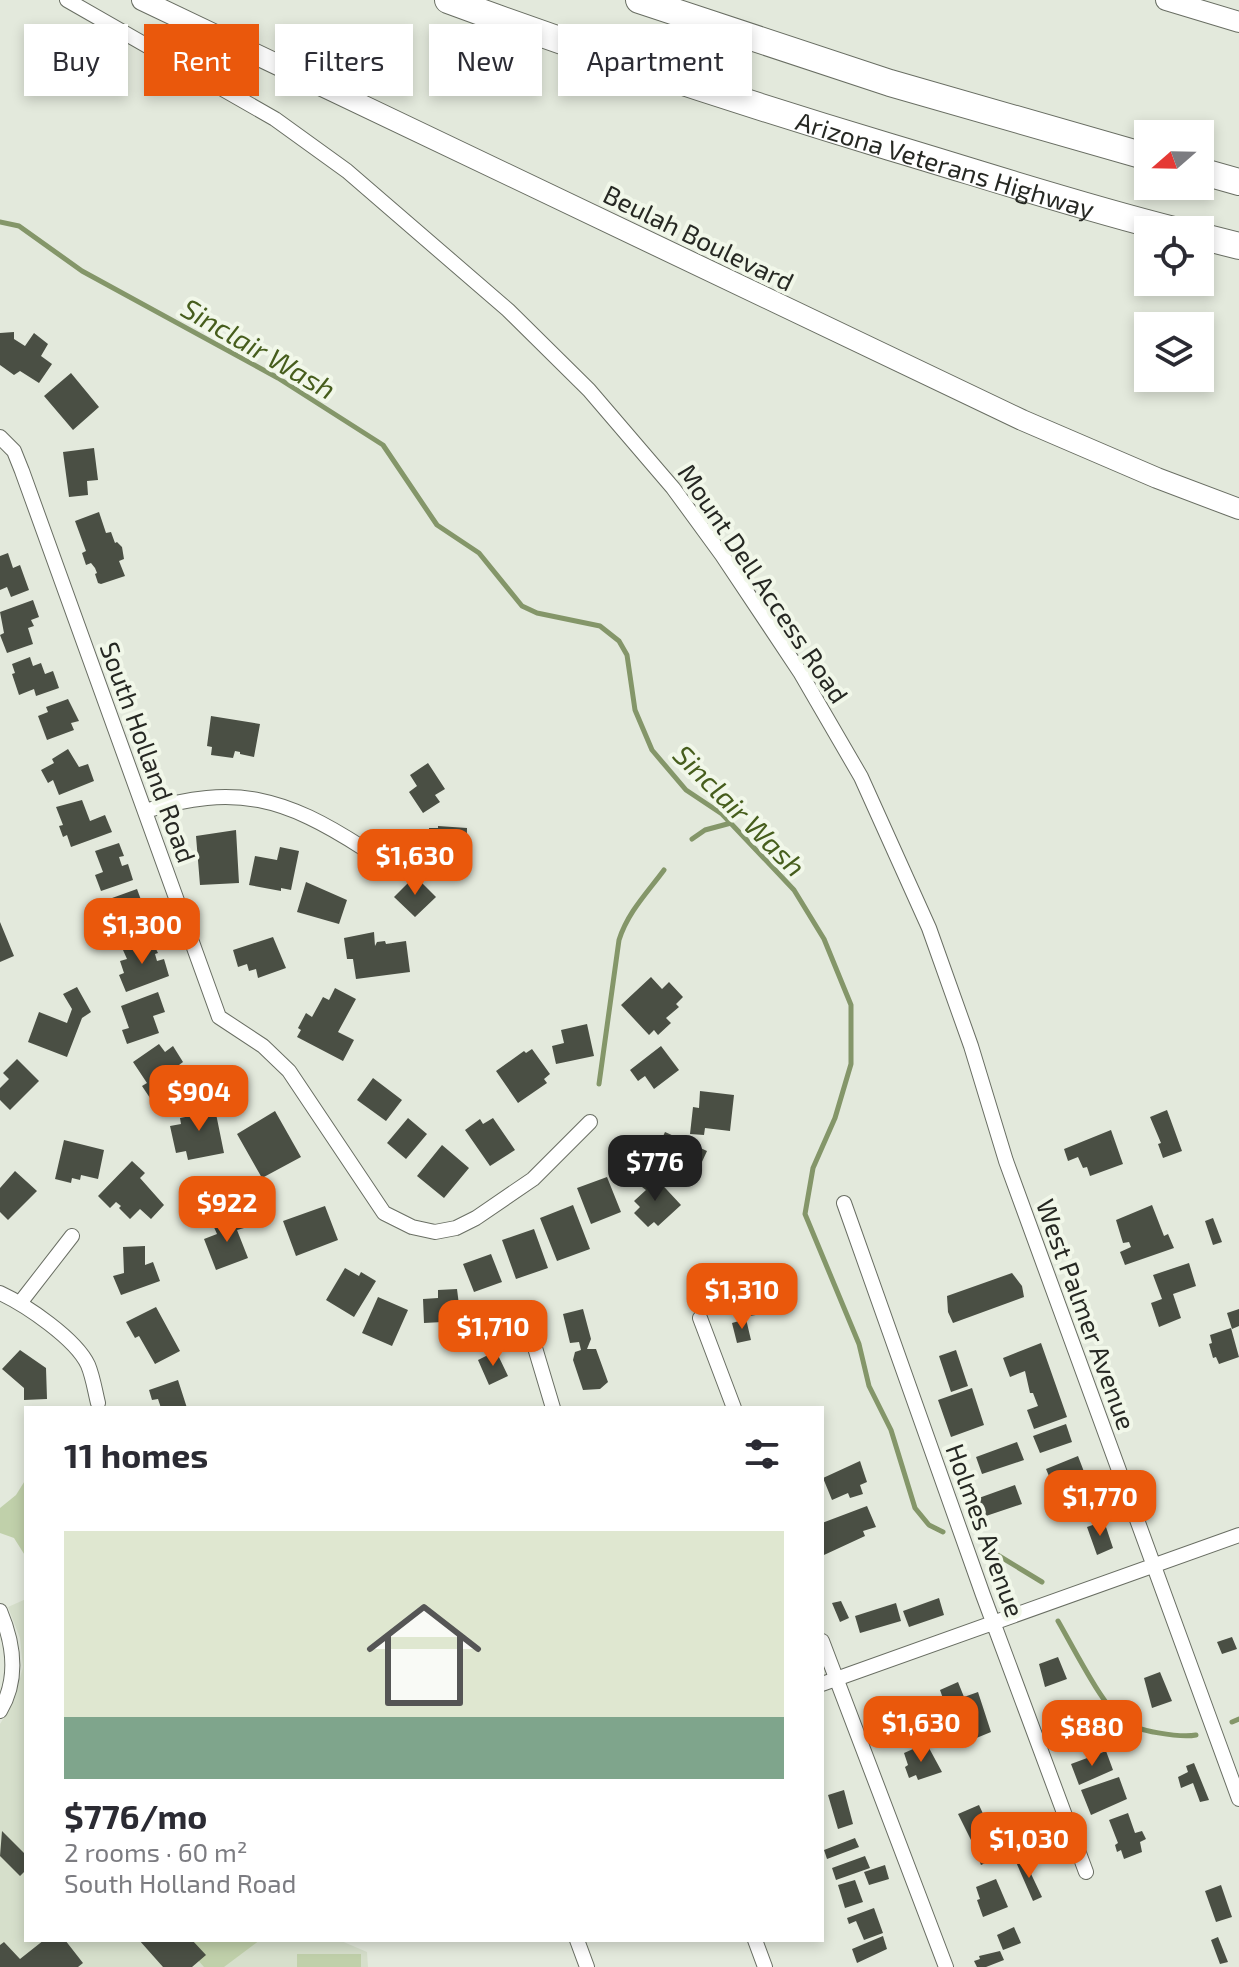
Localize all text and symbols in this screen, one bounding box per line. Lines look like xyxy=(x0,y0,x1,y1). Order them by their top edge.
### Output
chip: Buy xyxy=(24,24,128,96)
chip: Rent xyxy=(144,24,259,96)
chip: Filters xyxy=(275,24,413,96)
chip: New xyxy=(429,24,542,96)
chip: Apartment xyxy=(558,24,752,96)
street label: Arizona Veterans Highway xyxy=(793,104,1099,223)
north arrow xyxy=(1134,120,1214,200)
map controls xyxy=(1134,120,1214,392)
street label: Beulah Boulevard xyxy=(599,177,799,297)
button: locate xyxy=(1134,216,1214,296)
water label: Sinclair Wash xyxy=(176,290,342,406)
button: layers xyxy=(1134,312,1214,392)
street label: Mount Dell Access Road xyxy=(672,458,856,708)
street label: South Holland Road xyxy=(95,637,203,867)
water label: Sinclair Wash xyxy=(667,737,813,883)
pin: $1,630 xyxy=(350,829,480,897)
text: $1,630 xyxy=(375,839,455,870)
pin: $1,300 xyxy=(77,898,207,966)
text: $1,300 xyxy=(102,908,182,939)
pin: $904 xyxy=(152,1065,246,1133)
text: $904 xyxy=(167,1075,231,1106)
pin: $776 xyxy=(608,1135,702,1203)
text: $776 xyxy=(626,1145,684,1176)
pin: $922 xyxy=(180,1176,274,1244)
text: $922 xyxy=(197,1186,257,1217)
street label: West Palmer Avenue xyxy=(1031,1194,1143,1434)
pin: $1,310 xyxy=(677,1263,807,1331)
text: $1,310 xyxy=(705,1273,779,1304)
pin: $1,710 xyxy=(428,1300,558,1368)
text: $1,710 xyxy=(456,1310,530,1341)
icon: filters xyxy=(740,1432,784,1476)
text: 11 homes xyxy=(64,1434,208,1475)
street label: Holmes Avenue xyxy=(940,1439,1032,1621)
pin: $1,770 xyxy=(1035,1470,1165,1538)
text: $1,770 xyxy=(1062,1480,1138,1511)
icon: home xyxy=(352,1583,496,1727)
pin: $1,630 xyxy=(856,1696,986,1764)
pin: $880 xyxy=(1045,1700,1139,1768)
text: $1,630 xyxy=(881,1706,961,1737)
text: $880 xyxy=(1060,1710,1124,1741)
text: $776/mo xyxy=(64,1795,207,1836)
pin: $1,030 xyxy=(964,1812,1094,1880)
text: $1,030 xyxy=(989,1822,1069,1853)
text: 2 rooms · 60 m² xyxy=(64,1836,248,1867)
text: South Holland Road xyxy=(64,1867,297,1898)

